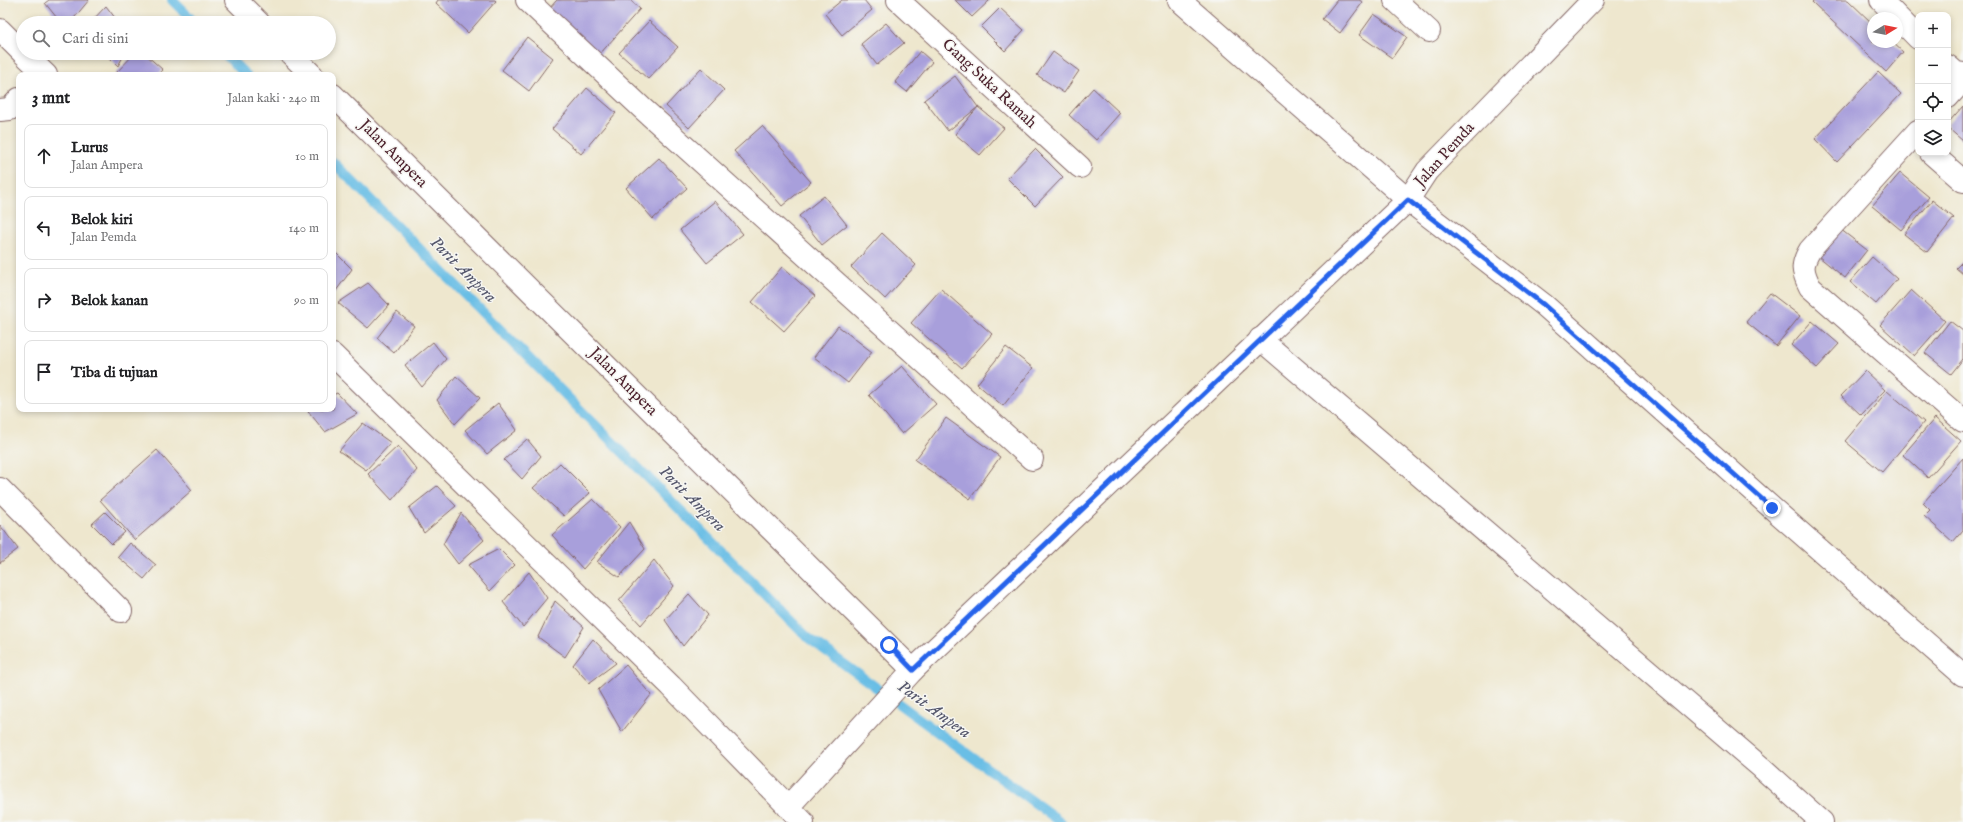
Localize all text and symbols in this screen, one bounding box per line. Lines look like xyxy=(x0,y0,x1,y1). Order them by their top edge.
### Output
north arrow xyxy=(1867,12,1903,48)
map controls xyxy=(1915,12,1951,156)
button: + xyxy=(1915,12,1951,48)
search box xyxy=(16,16,336,60)
icon: search xyxy=(30,27,52,49)
text: Cari di sini xyxy=(62,29,129,48)
street label: Gang Suka Ramah xyxy=(937,35,1041,133)
button: − xyxy=(1915,48,1951,84)
button: locate xyxy=(1915,84,1951,120)
text: 3 mnt xyxy=(32,88,70,109)
text: Jalan kaki · 240 m xyxy=(227,90,320,107)
street label: Jalan Ampera xyxy=(353,114,431,192)
street label: Jalan Pemda xyxy=(1409,118,1479,193)
button: layers xyxy=(1915,120,1951,156)
text: Lurus xyxy=(71,138,108,157)
icon: ahead xyxy=(33,145,55,167)
text: 10 m xyxy=(295,148,319,165)
text: Jalan Ampera xyxy=(71,157,143,174)
text: Belok kiri xyxy=(71,210,133,229)
icon: left xyxy=(33,217,55,239)
text: 140 m xyxy=(289,220,319,237)
text: Jalan Pemda xyxy=(71,229,136,246)
water label: Parit Ampera xyxy=(425,232,501,308)
icon: right xyxy=(33,289,55,311)
text: Belok kanan xyxy=(71,291,148,310)
text: 90 m xyxy=(294,292,319,309)
street label: Jalan Ampera xyxy=(583,342,661,420)
icon: arrive xyxy=(33,361,55,383)
text: Tiba di tujuan xyxy=(71,363,158,382)
water label: Parit Ampera xyxy=(654,461,730,537)
route end xyxy=(1763,499,1781,517)
route start xyxy=(880,636,898,654)
water label: Parit Ampera xyxy=(893,676,975,744)

